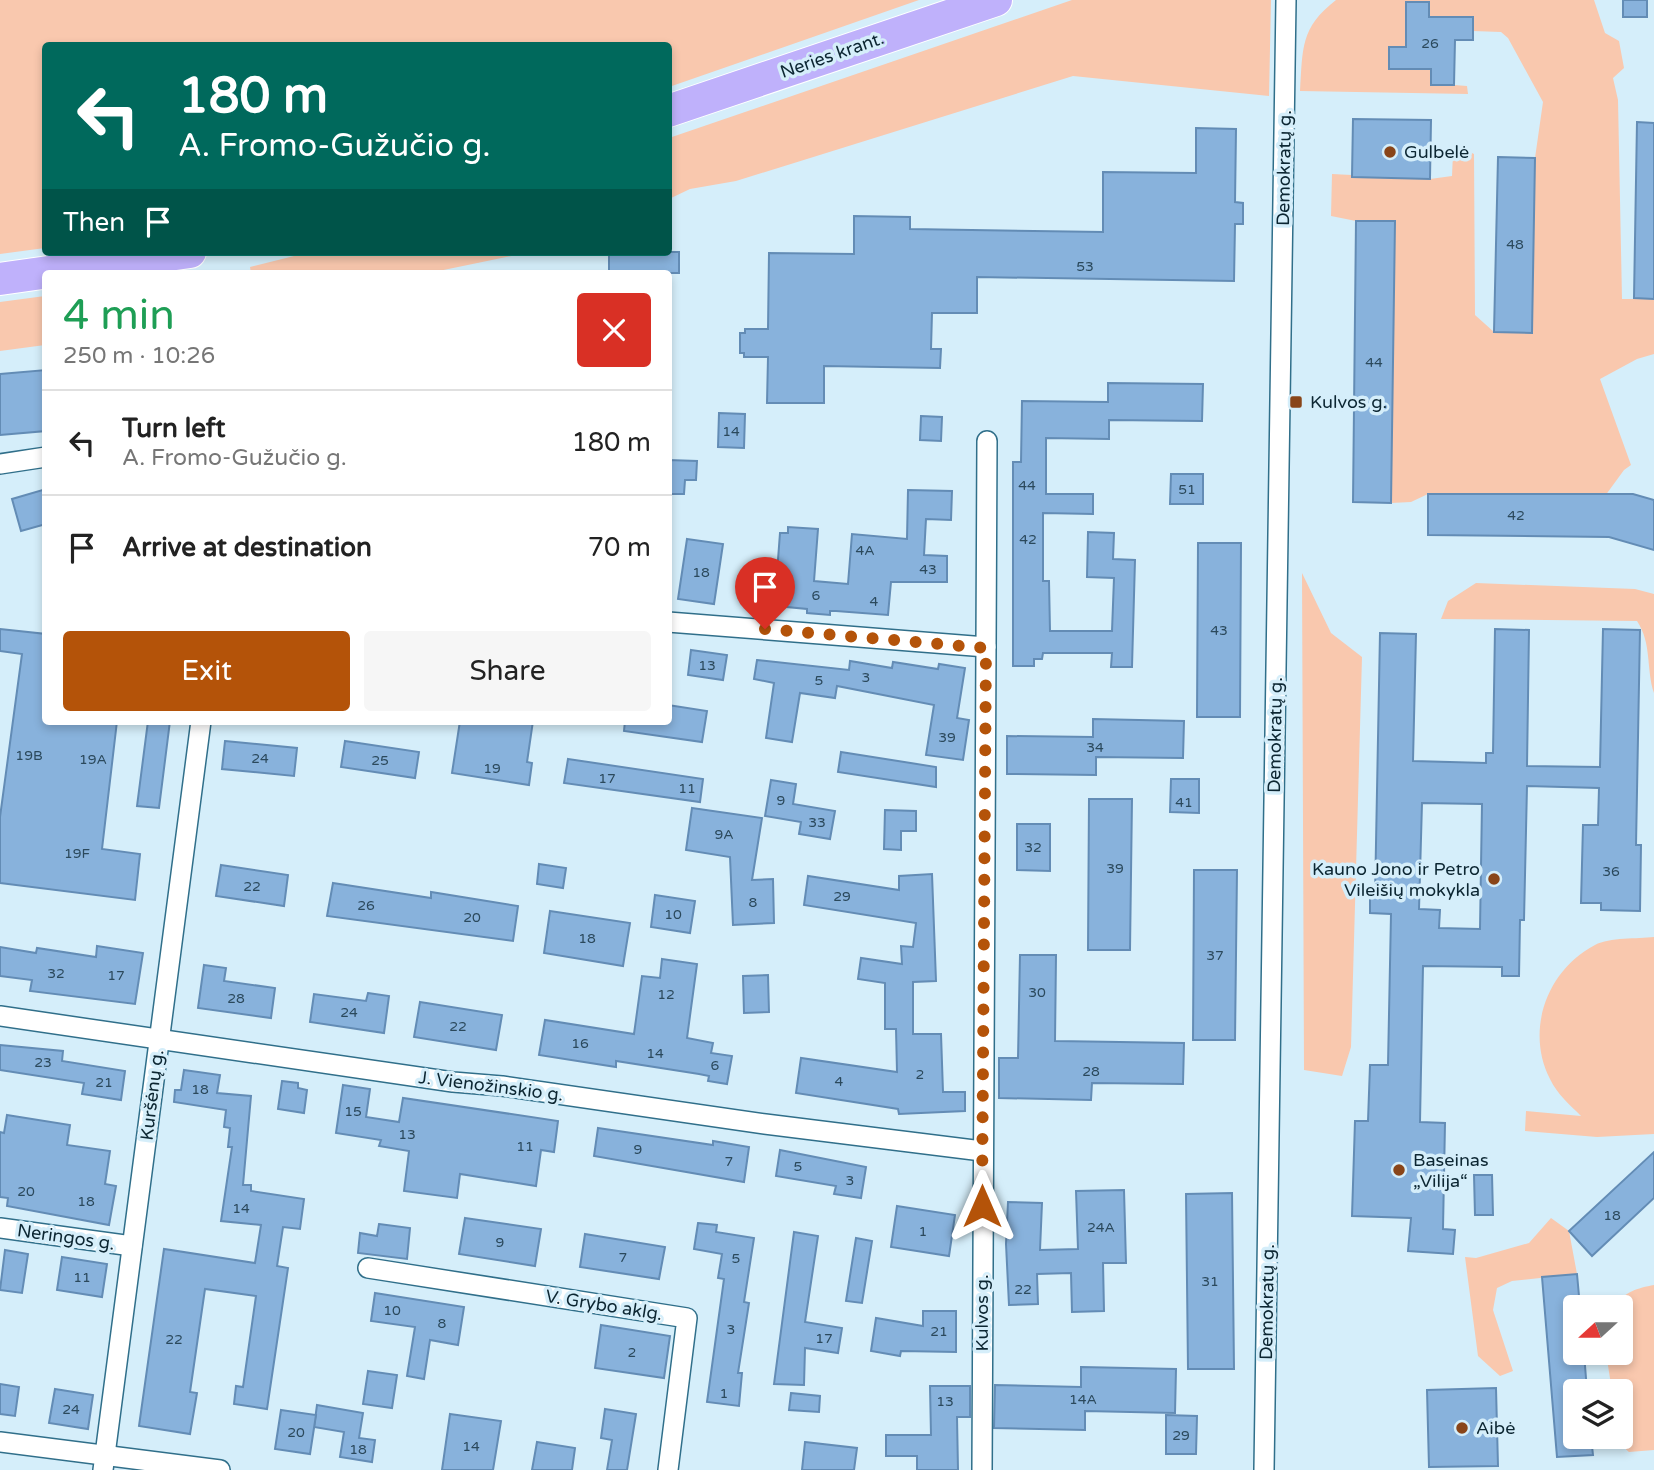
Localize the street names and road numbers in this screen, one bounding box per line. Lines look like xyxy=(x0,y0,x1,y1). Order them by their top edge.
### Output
street label: Neries krant. xyxy=(777,27,887,83)
street label: Demokratų g. xyxy=(1272,110,1296,226)
street label: Demokratų g. xyxy=(1263,677,1287,793)
street label: Kuršėnų g. xyxy=(136,1048,168,1142)
street label: J. Vienožinskio g. xyxy=(417,1066,565,1106)
street label: Neringos g. xyxy=(16,1219,116,1255)
street label: Demokratų g. xyxy=(1255,1244,1279,1360)
street label: Kulvos g. xyxy=(971,1274,993,1352)
street label: V. Grybo aklg. xyxy=(544,1285,664,1325)

